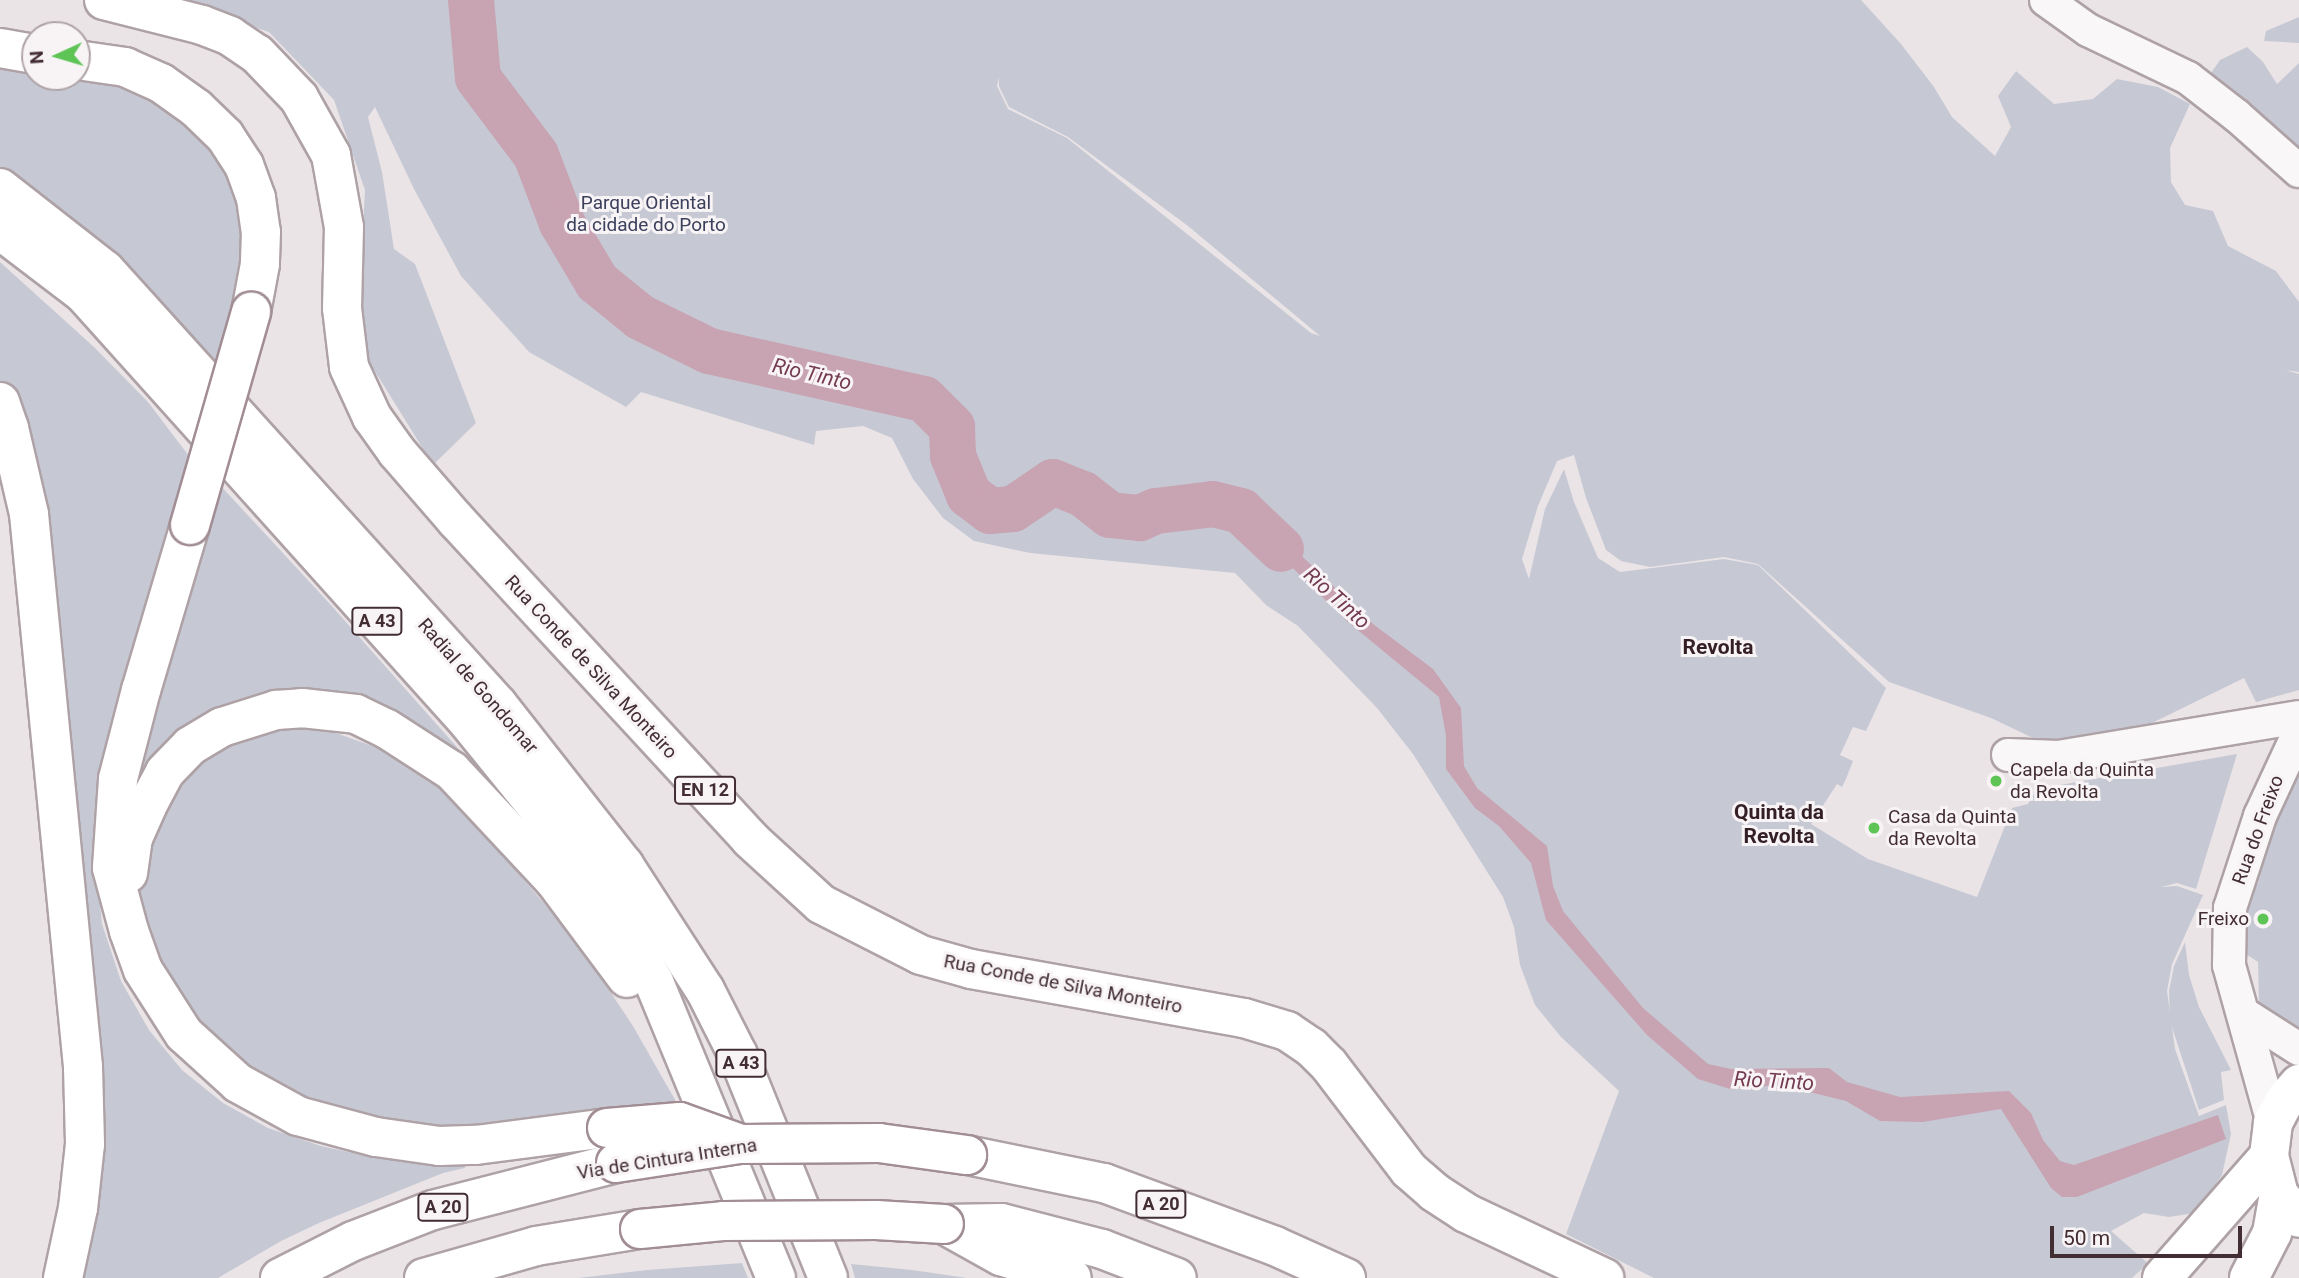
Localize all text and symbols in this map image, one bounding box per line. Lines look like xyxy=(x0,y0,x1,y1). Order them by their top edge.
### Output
north arrow xyxy=(21,21,91,91)
text: N xyxy=(25,50,48,65)
park label: Parque Oriental da cidade do Porto xyxy=(566,192,726,236)
water label: Rio Tinto xyxy=(770,353,854,395)
water label: Rio Tinto xyxy=(1299,562,1375,634)
street label: Rua Conde de Silva Monteiro xyxy=(500,571,682,763)
road number: A 43 xyxy=(351,606,403,636)
street label: Radial de Gondomar xyxy=(413,614,543,758)
district label: Revolta xyxy=(1683,634,1753,660)
place label: Capela da Quinta da Revolta xyxy=(2010,759,2154,803)
street label: Rua do Freixo xyxy=(2228,772,2288,888)
marker: Capela da Quinta da Revolta xyxy=(1988,773,2004,789)
road number: EN 12 xyxy=(674,776,736,804)
district label: Quinta da Revolta xyxy=(1734,799,1824,849)
place label: Casa da Quinta da Revolta xyxy=(1888,806,2017,850)
marker: Casa da Quinta da Revolta xyxy=(1866,820,1882,836)
place label: Freixo xyxy=(2198,908,2249,930)
marker: Freixo xyxy=(2255,911,2271,927)
street label: Rua Conde de Silva Monteiro xyxy=(942,950,1184,1018)
road number: A 43 xyxy=(715,1048,767,1078)
water label: Rio Tinto xyxy=(1733,1066,1815,1096)
street label: Via de Cintura Interna xyxy=(575,1134,759,1184)
road number: A 20 xyxy=(1135,1190,1187,1218)
road number: A 20 xyxy=(417,1192,469,1222)
scale bar xyxy=(2054,1212,2246,1256)
text: 50 m xyxy=(2063,1226,2110,1250)

